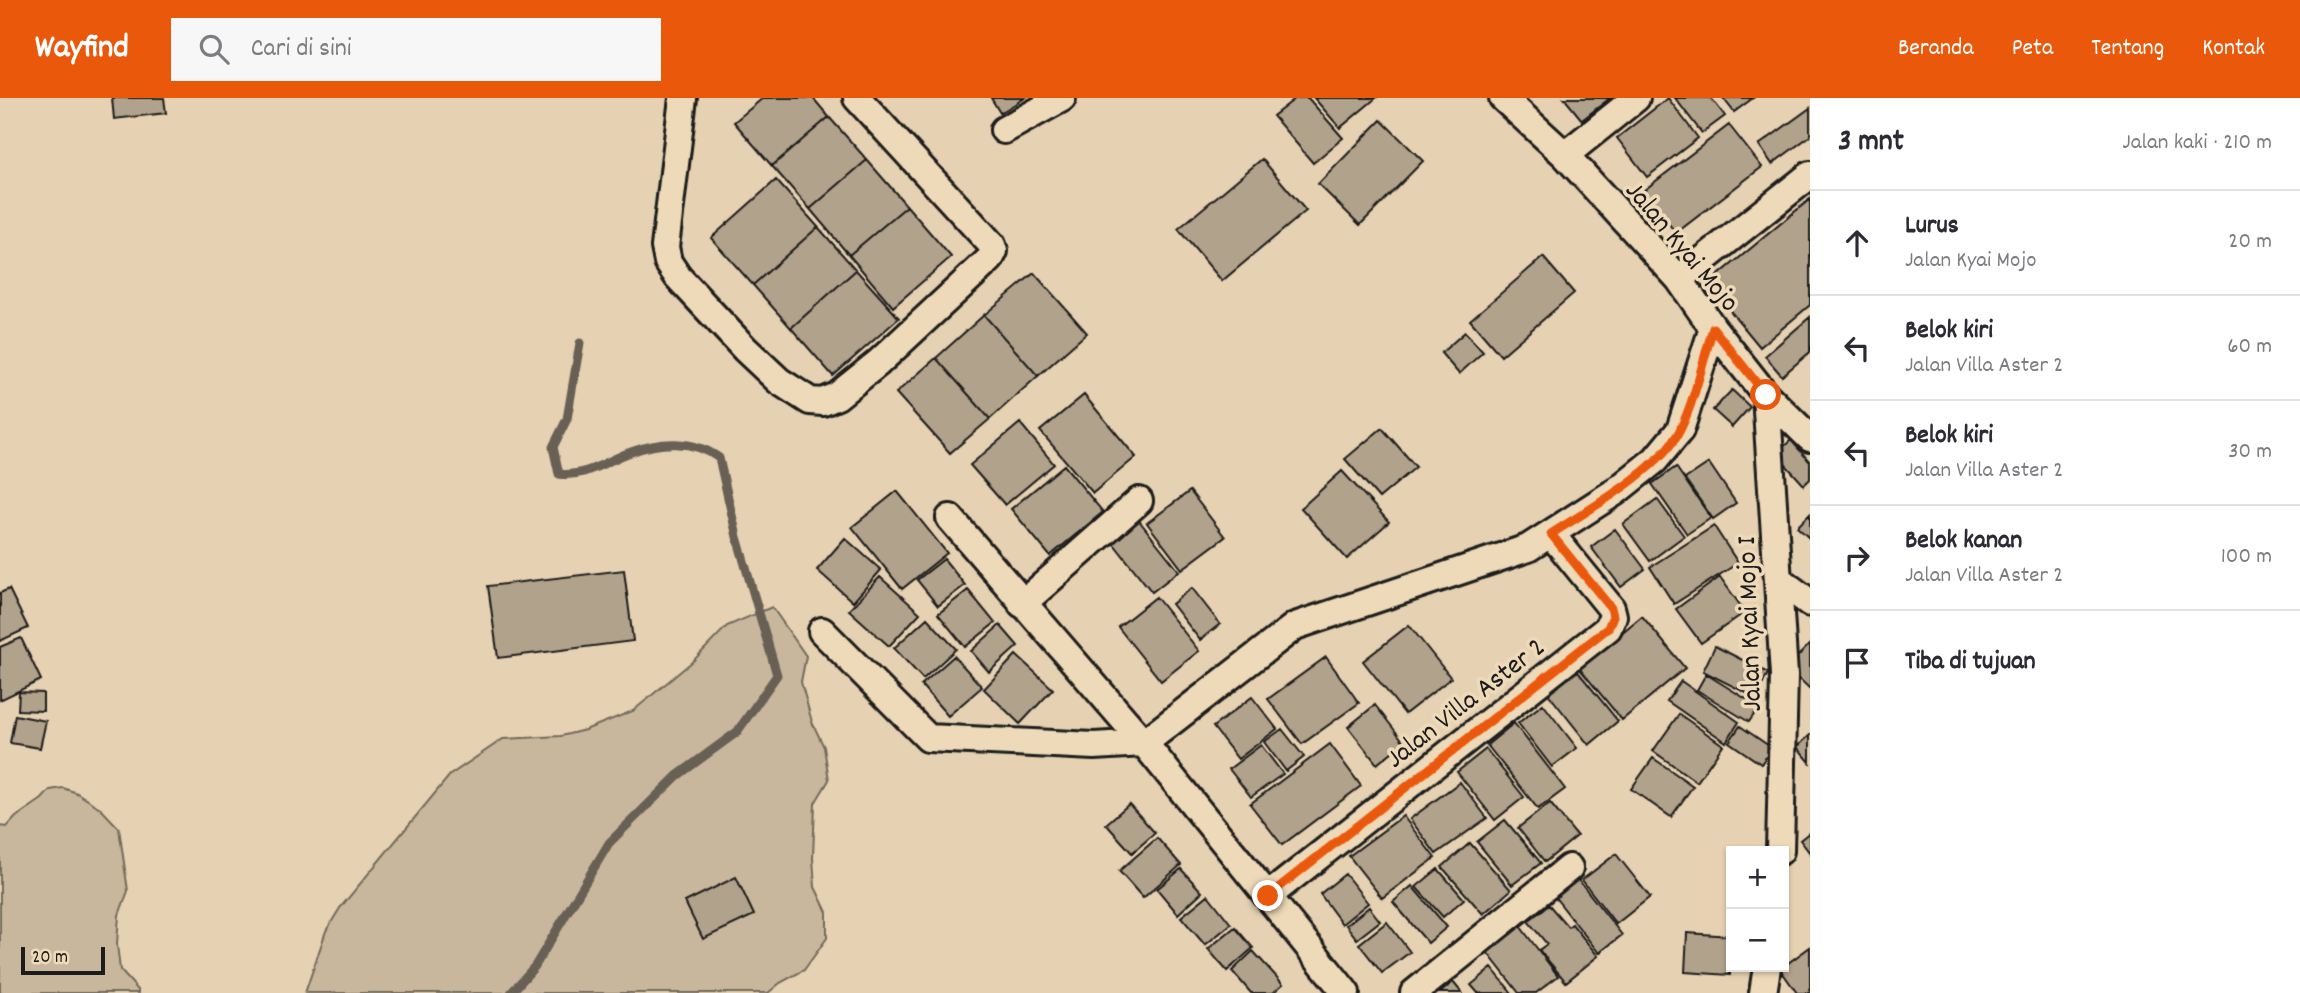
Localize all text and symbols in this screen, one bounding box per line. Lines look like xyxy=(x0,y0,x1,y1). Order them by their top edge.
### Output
search box xyxy=(171,18,661,81)
text: Wayfind xyxy=(35,26,129,73)
icon: search xyxy=(195,30,233,68)
text: Cari di sini xyxy=(251,31,352,68)
text: Beranda xyxy=(1898,32,1974,66)
text: Peta xyxy=(2012,32,2053,66)
text: Tentang xyxy=(2091,32,2164,66)
text: Kontak xyxy=(2202,32,2265,66)
text: 3 mnt xyxy=(1838,122,1904,165)
text: Jalan kaki · 210 m xyxy=(2122,127,2272,160)
street label: Jalan Kyai Mojo xyxy=(1613,174,1747,322)
text: Lurus xyxy=(1905,208,1959,245)
icon: ahead xyxy=(1838,224,1876,262)
text: 20 m xyxy=(2228,226,2272,259)
text: Jalan Kyai Mojo xyxy=(1905,245,2037,278)
text: Belok kiri xyxy=(1905,313,1993,350)
icon: left xyxy=(1838,329,1876,367)
text: 60 m xyxy=(2227,331,2272,364)
text: Jalan Villa Aster 2 xyxy=(1905,350,2063,383)
route start xyxy=(1750,379,1781,410)
text: Belok kiri xyxy=(1905,418,1993,455)
icon: left xyxy=(1838,434,1876,472)
text: 30 m xyxy=(2228,436,2272,469)
text: Jalan Villa Aster 2 xyxy=(1905,455,2063,488)
text: Belok kanan xyxy=(1905,523,2022,560)
street label: Jalan Kyai Mojo I xyxy=(1729,535,1775,712)
icon: right xyxy=(1838,539,1876,577)
text: 100 m xyxy=(2221,541,2272,574)
text: Jalan Villa Aster 2 xyxy=(1905,560,2063,593)
street label: Jalan Villa Aster 2 xyxy=(1379,630,1555,780)
icon: arrive xyxy=(1838,644,1876,682)
text: Tiba di tujuan xyxy=(1905,644,2036,681)
map controls xyxy=(1726,846,1789,972)
button: + xyxy=(1726,846,1789,909)
route end xyxy=(1252,880,1283,911)
button: − xyxy=(1726,909,1789,972)
scale bar xyxy=(21,944,105,976)
text: 20 m xyxy=(32,945,68,972)

